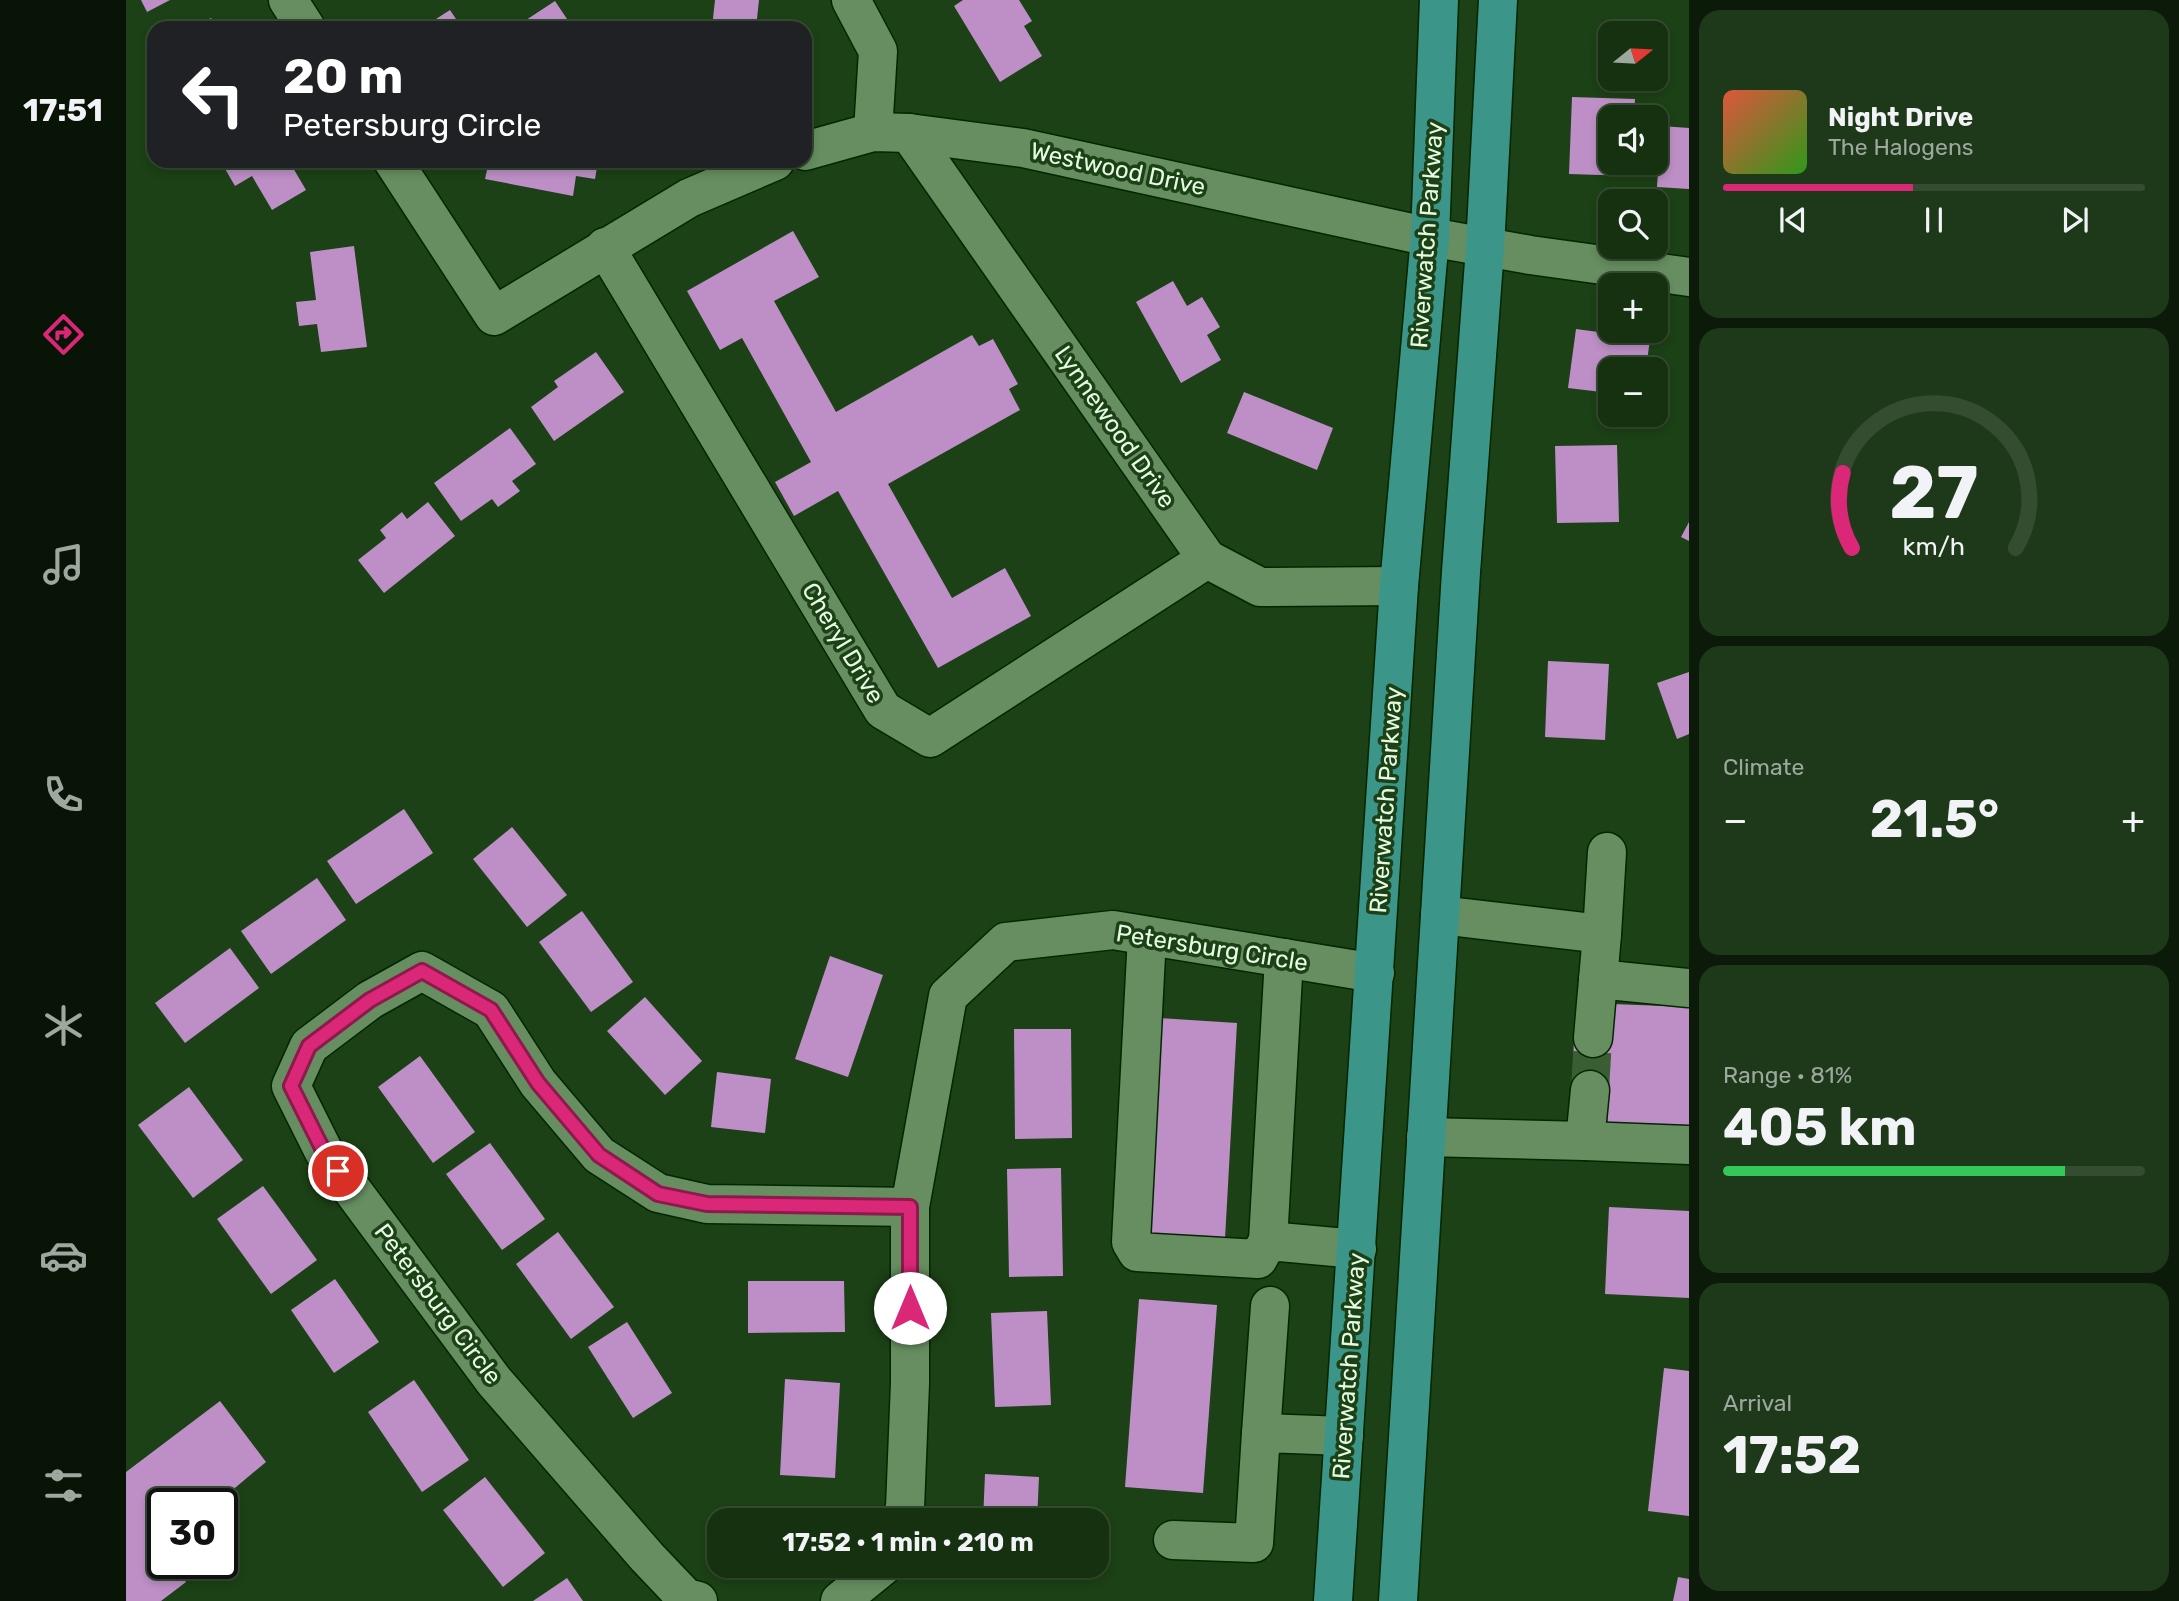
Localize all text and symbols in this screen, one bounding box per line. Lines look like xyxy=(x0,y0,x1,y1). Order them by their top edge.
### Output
north arrow xyxy=(1598,21,1668,91)
map controls xyxy=(1598,21,1668,427)
text: 20 m xyxy=(283,47,404,105)
icon: left xyxy=(168,49,259,140)
text: 17:51 xyxy=(23,91,103,129)
text: Night Drive xyxy=(1828,102,1973,133)
button: sound xyxy=(1598,105,1668,175)
text: Petersburg Circle xyxy=(283,106,541,144)
street label: Riverwatch Parkway xyxy=(1405,121,1449,349)
text: The Halogens xyxy=(1828,133,1974,161)
street label: Westwood Drive xyxy=(1028,137,1208,201)
button: search xyxy=(1598,189,1668,259)
icon: previous xyxy=(1774,201,1812,239)
icon: pause xyxy=(1915,201,1953,239)
icon: next xyxy=(2056,201,2094,239)
button: + xyxy=(1598,273,1668,343)
icon: directions xyxy=(39,310,88,359)
street label: Lynnewood Drive xyxy=(1049,341,1181,513)
button: − xyxy=(1598,357,1668,427)
text: 27 xyxy=(1889,451,1979,537)
text: km/h xyxy=(1903,532,1965,561)
icon: music xyxy=(39,540,88,589)
street label: Cheryl Drive xyxy=(796,578,890,708)
street label: Riverwatch Parkway xyxy=(1364,686,1408,914)
text: Climate xyxy=(1723,753,1804,781)
icon: phone xyxy=(39,770,88,819)
text: 21.5° xyxy=(1870,788,1999,850)
text: − xyxy=(1723,797,1748,843)
text: + xyxy=(2121,797,2145,843)
street label: Petersburg Circle xyxy=(1114,919,1310,977)
icon: climate xyxy=(39,1001,88,1050)
text: Range · 81% xyxy=(1723,1061,1852,1089)
text: 405 km xyxy=(1723,1096,1917,1158)
pin xyxy=(308,1141,368,1201)
icon: arrive xyxy=(319,1152,357,1190)
street label: Petersburg Circle xyxy=(369,1218,507,1390)
icon: car xyxy=(39,1231,88,1280)
street label: Riverwatch Parkway xyxy=(1327,1252,1371,1480)
position arrow xyxy=(873,1271,947,1345)
text: Arrival xyxy=(1723,1389,1792,1417)
text: 17:52 xyxy=(1723,1424,1861,1486)
icon: filters xyxy=(39,1461,88,1510)
speed limit sign: 30 xyxy=(147,1488,238,1579)
text: 17:52 · 1 min · 210 m xyxy=(782,1527,1034,1558)

